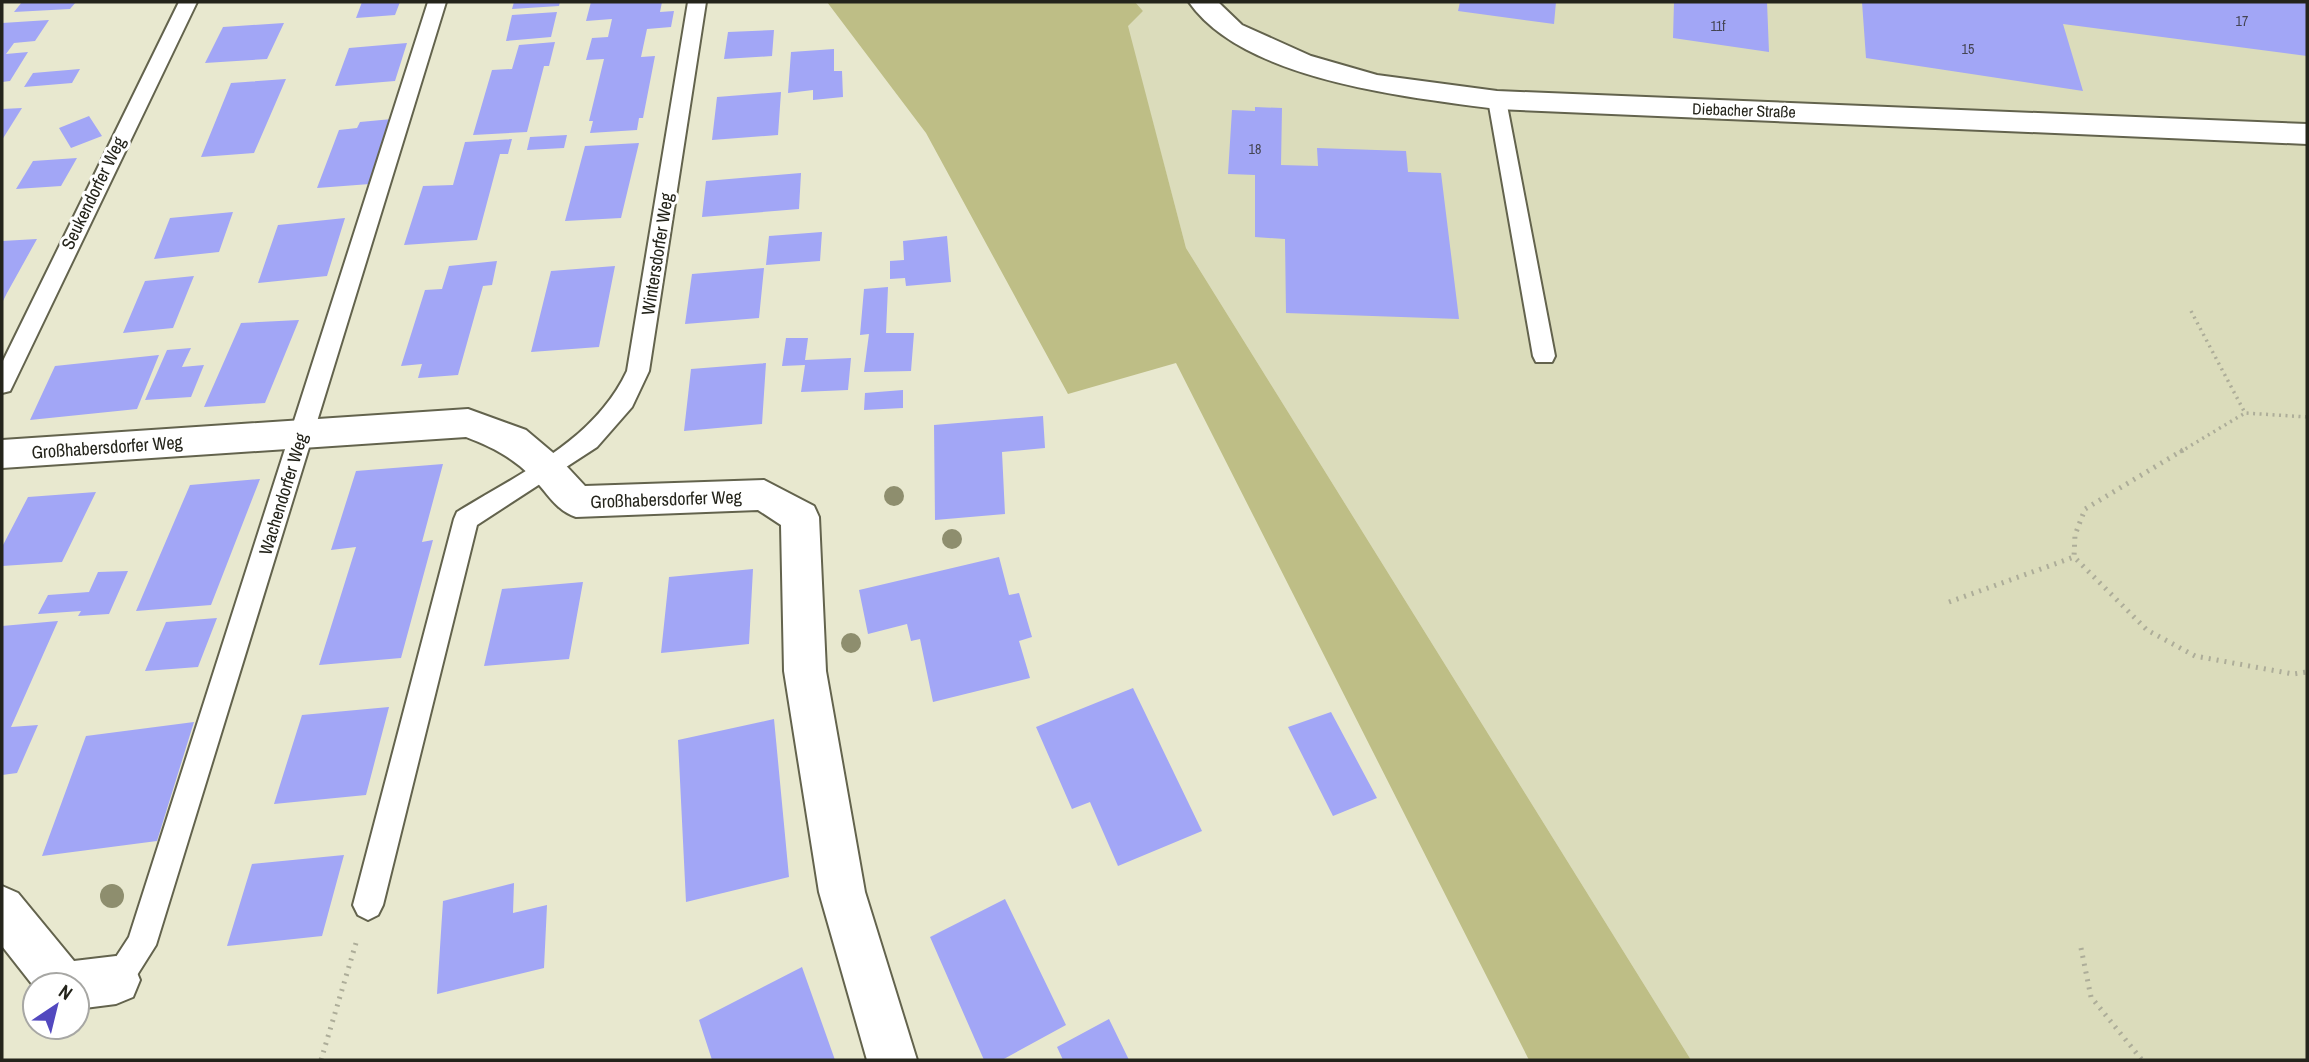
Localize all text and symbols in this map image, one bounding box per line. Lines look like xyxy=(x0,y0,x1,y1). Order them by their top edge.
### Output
house number: 17 xyxy=(2236,12,2248,30)
house number: 11f xyxy=(1710,17,1726,35)
house number: 15 xyxy=(1962,40,1974,58)
street label: Diebacher Straße xyxy=(1692,97,1796,123)
street label: Seukendorfer Weg xyxy=(55,132,131,254)
house number: 18 xyxy=(1249,140,1261,158)
street label: Wintersdorfer Weg xyxy=(635,190,679,317)
street label: Großhabersdorfer Weg xyxy=(31,429,184,465)
street label: Wachendorfer Weg xyxy=(253,429,314,558)
street label: Großhabersdorfer Weg xyxy=(590,484,743,514)
north arrow xyxy=(21,971,91,1041)
text: N xyxy=(54,978,78,1006)

